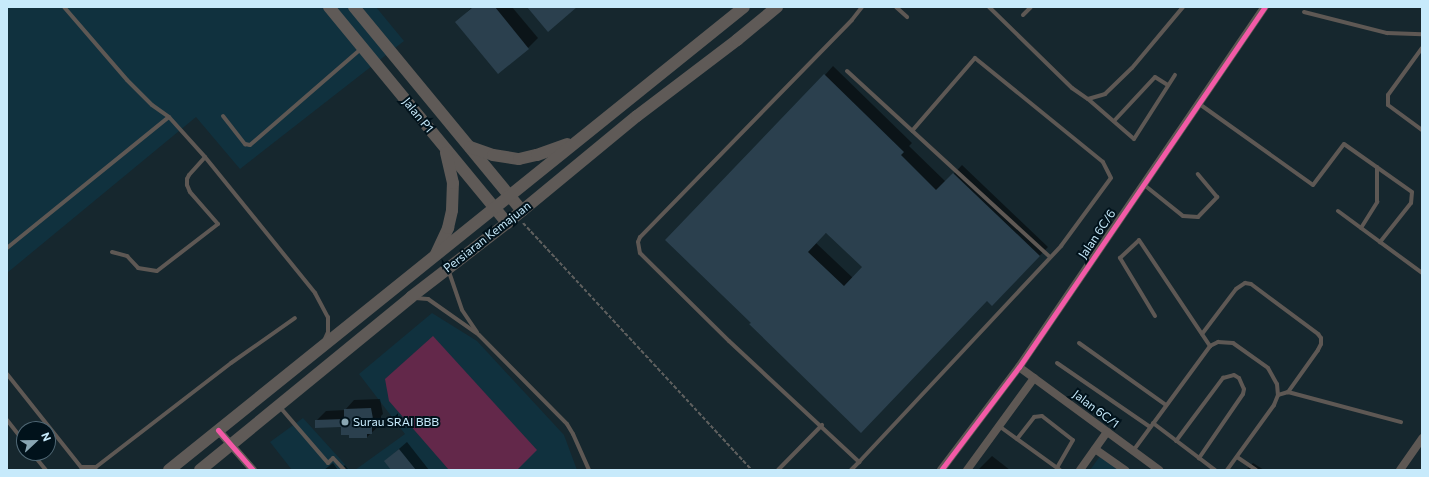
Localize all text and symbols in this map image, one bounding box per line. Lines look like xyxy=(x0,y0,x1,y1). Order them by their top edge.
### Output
street label: Jalan P1 xyxy=(400,95,436,135)
street label: Persiaran Kemajuan xyxy=(440,198,534,276)
street label: Jalan 6C/6 xyxy=(1075,207,1119,261)
street label: Jalan 6C/1 xyxy=(1070,387,1122,431)
place label: Surau SRAI BBB xyxy=(353,415,439,429)
marker: Surau SRAI BBB xyxy=(340,417,350,427)
north arrow xyxy=(16,421,56,461)
text: N xyxy=(39,430,54,443)

